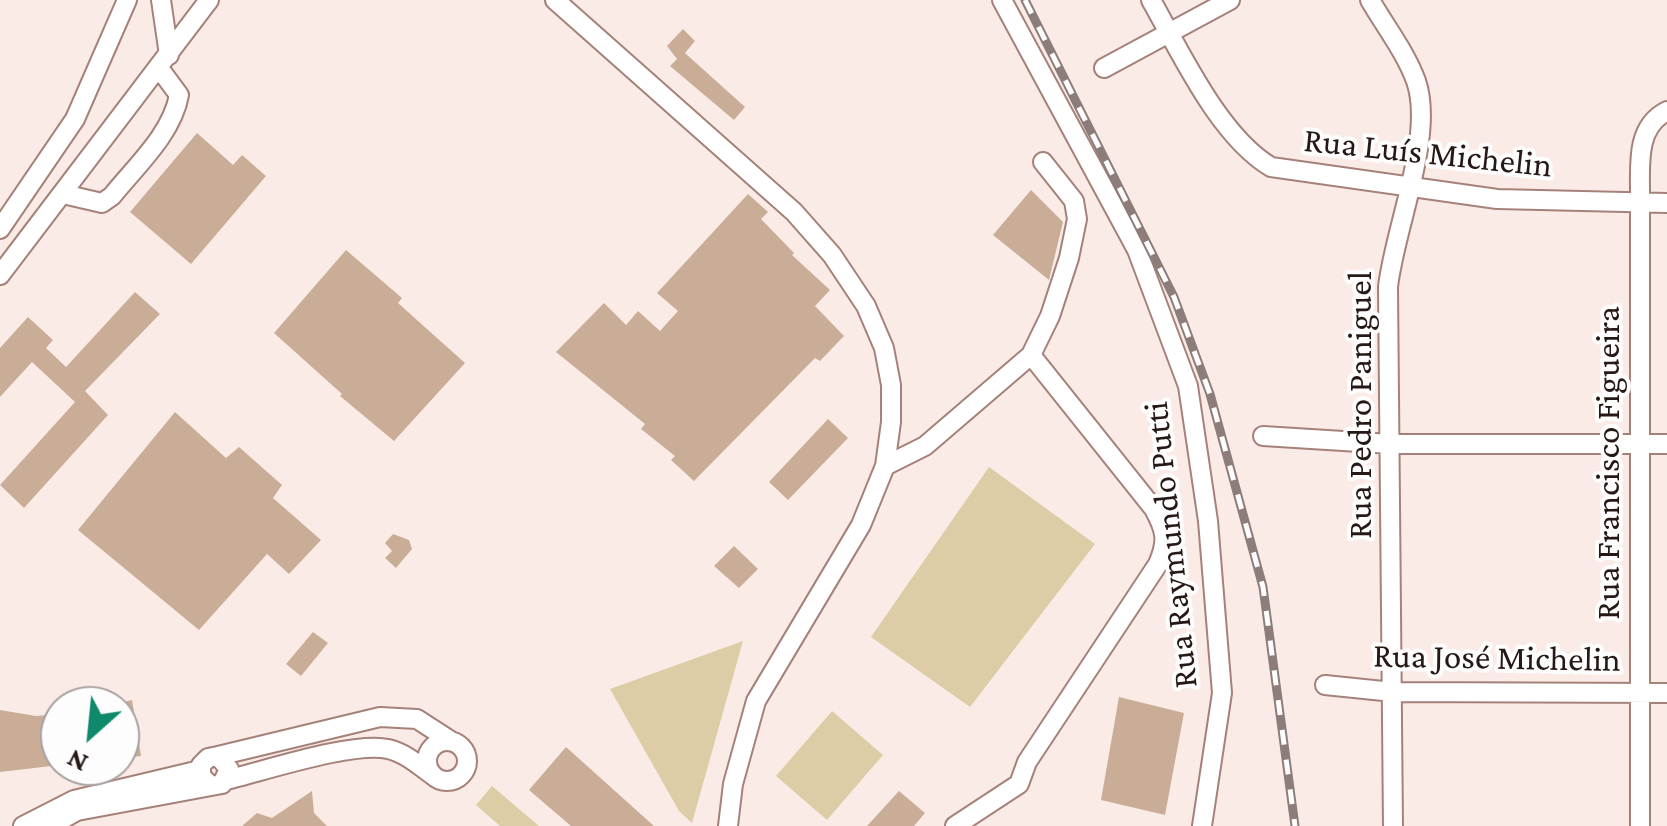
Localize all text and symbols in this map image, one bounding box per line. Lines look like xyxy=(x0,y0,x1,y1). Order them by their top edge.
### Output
street label: Rua Luís Michelin xyxy=(1302,119,1554,187)
street label: Rua Pedro Paniguel xyxy=(1339,271,1381,539)
street label: Rua Francisco Figueira xyxy=(1587,306,1629,620)
street label: Rua Raymundo Putti xyxy=(1135,400,1207,690)
street label: Rua José Michelin xyxy=(1373,635,1621,681)
north arrow xyxy=(40,686,140,786)
text: N xyxy=(62,743,93,780)

